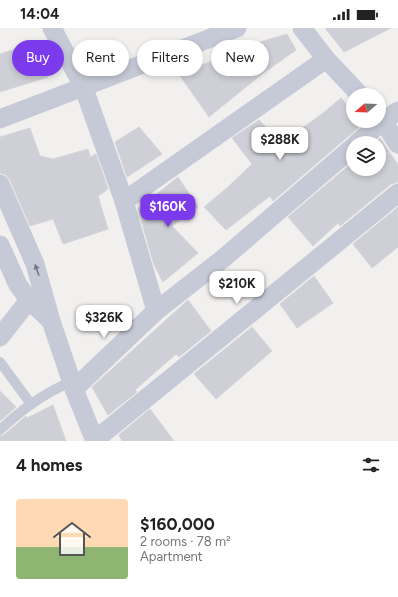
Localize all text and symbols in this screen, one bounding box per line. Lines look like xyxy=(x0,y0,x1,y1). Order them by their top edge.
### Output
text: 14:04 xyxy=(20,5,60,23)
chip: Buy xyxy=(12,40,64,76)
chip: Rent xyxy=(72,40,129,76)
chip: Filters xyxy=(137,40,203,76)
chip: New xyxy=(211,40,269,76)
north arrow xyxy=(346,88,386,128)
map controls xyxy=(346,88,386,176)
pin: $288K xyxy=(252,127,308,161)
text: $288K xyxy=(260,132,300,147)
button: layers xyxy=(346,136,386,176)
pin: $160K xyxy=(140,194,196,228)
text: $160K xyxy=(149,199,187,214)
one-way arrow xyxy=(34,263,40,275)
pin: $210K xyxy=(209,271,265,305)
text: $210K xyxy=(218,276,256,291)
pin: $326K xyxy=(76,305,132,339)
text: $326K xyxy=(85,310,123,325)
icon: filters xyxy=(360,454,382,476)
text: 4 homes xyxy=(16,455,83,475)
text: $160,000 xyxy=(140,514,215,534)
icon: home xyxy=(48,515,96,563)
text: 2 rooms · 78 m² xyxy=(140,534,231,549)
text: Apartment xyxy=(140,549,203,564)

